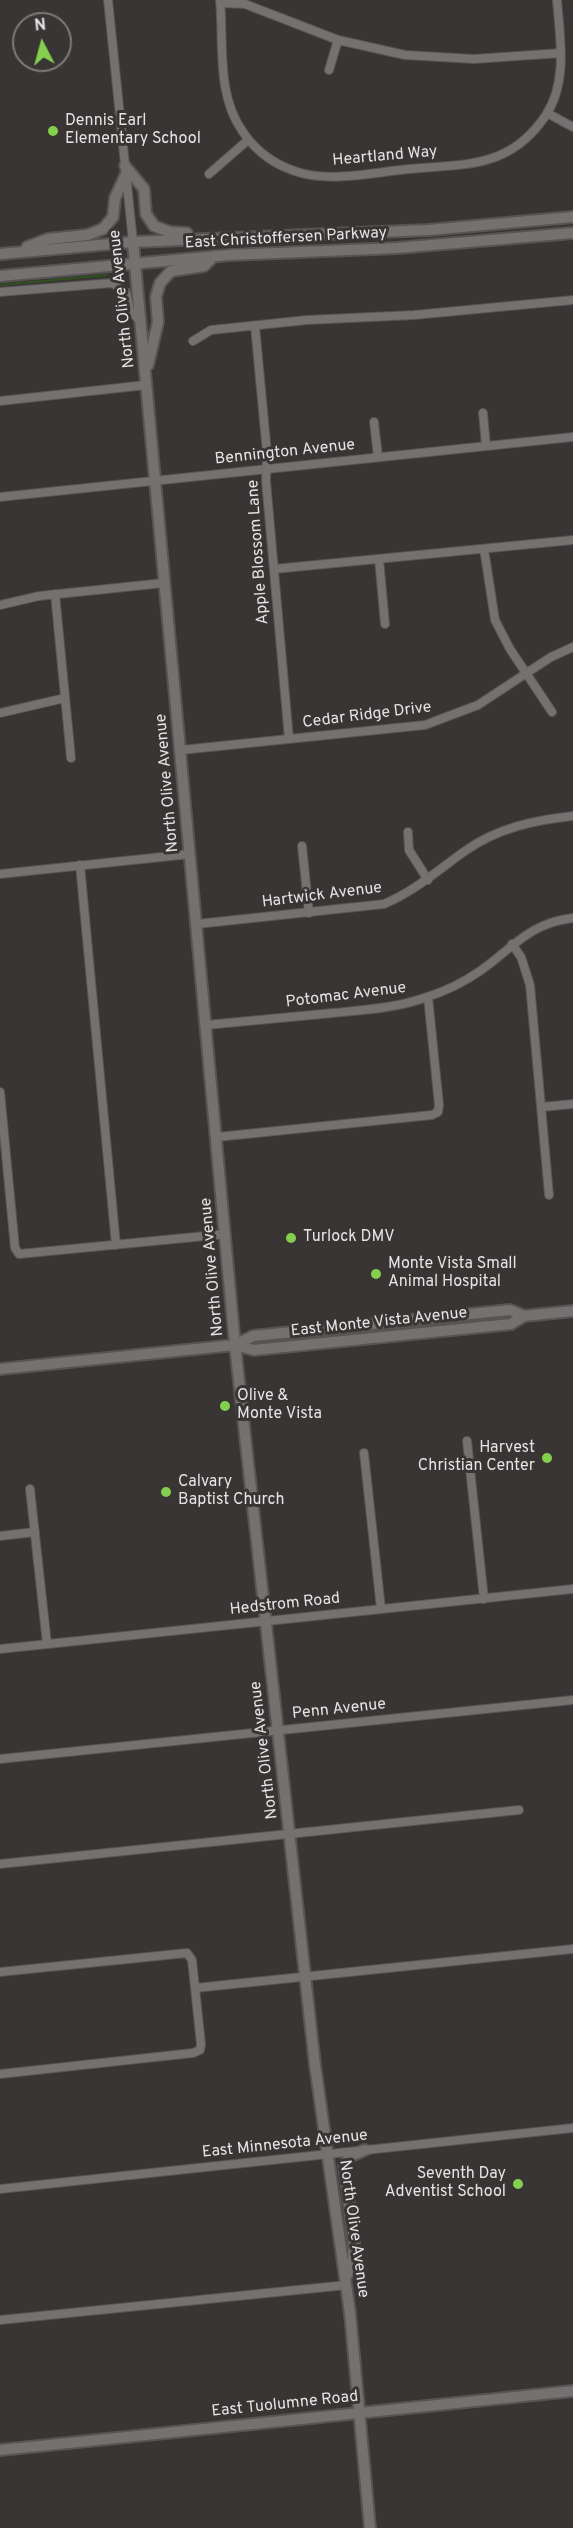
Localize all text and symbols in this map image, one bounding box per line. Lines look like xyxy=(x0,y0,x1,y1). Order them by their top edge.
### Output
north arrow xyxy=(12,12,72,72)
text: N xyxy=(34,16,47,37)
place label: Dennis Earl Elementary School xyxy=(65,112,201,150)
marker: Dennis Earl Elementary School xyxy=(46,124,60,138)
street label: Heartland Way xyxy=(332,143,438,171)
street label: East Christoffersen Parkway xyxy=(184,224,388,254)
street label: North Olive Avenue xyxy=(106,229,140,369)
street label: Bennington Avenue xyxy=(214,436,356,470)
street label: Apple Blossom Lane xyxy=(244,479,274,625)
street label: Cedar Ridge Drive xyxy=(301,699,433,733)
street label: North Olive Avenue xyxy=(152,713,184,853)
street label: Hartwick Avenue xyxy=(261,879,383,913)
street label: Potomac Avenue xyxy=(285,979,407,1013)
street label: North Olive Avenue xyxy=(197,1197,229,1337)
place label: Turlock DMV xyxy=(303,1228,395,1248)
marker: Turlock DMV xyxy=(284,1231,298,1245)
place label: Monte Vista Small Animal Hospital xyxy=(388,1255,517,1293)
marker: Monte Vista Small Animal Hospital xyxy=(369,1267,383,1281)
street label: East Monte Vista Avenue xyxy=(290,1304,468,1342)
place label: Olive & Monte Vista xyxy=(237,1387,322,1425)
marker: Olive & Monte Vista xyxy=(218,1399,232,1413)
place label: Harvest Christian Center xyxy=(418,1439,535,1477)
marker: Harvest Christian Center xyxy=(540,1451,554,1465)
place label: Calvary Baptist Church xyxy=(178,1473,284,1511)
marker: Calvary Baptist Church xyxy=(159,1485,173,1499)
street label: Hedstrom Road xyxy=(229,1590,341,1620)
street label: North Olive Avenue xyxy=(247,1680,283,1820)
street label: Penn Avenue xyxy=(291,1696,387,1724)
street label: East Minnesota Avenue xyxy=(201,2127,369,2163)
street label: North Olive Avenue xyxy=(334,2159,372,2299)
place label: Seventh Day Adventist School xyxy=(385,2165,506,2203)
marker: Seventh Day Adventist School xyxy=(511,2177,525,2191)
street label: East Tuolumne Road xyxy=(211,2388,359,2422)

